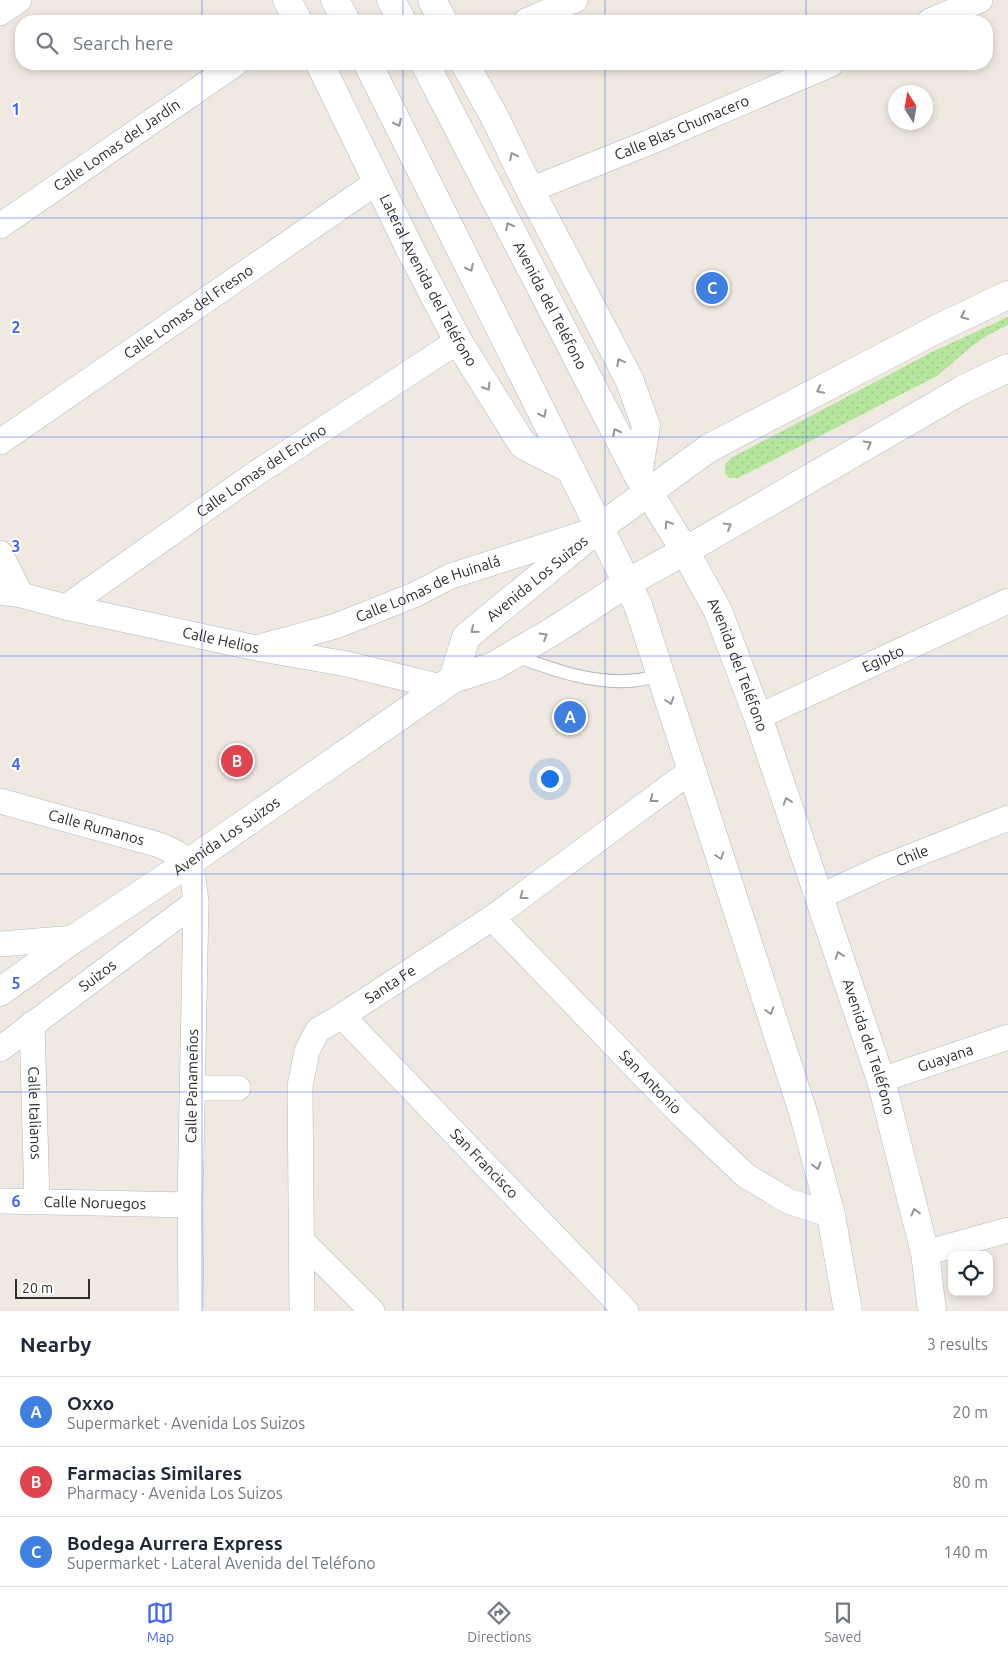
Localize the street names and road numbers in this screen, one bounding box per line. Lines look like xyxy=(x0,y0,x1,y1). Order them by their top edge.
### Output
street label: Calle Blas Chumacero xyxy=(612,91,751,163)
street label: Calle Lomas del Jardín xyxy=(50,95,183,195)
street label: Lateral Avenida del Teléfono xyxy=(377,191,481,369)
street label: Avenida del Teléfono xyxy=(510,238,591,372)
street label: Calle Lomas del Fresno xyxy=(120,261,256,362)
street label: Calle Lomas del Encino xyxy=(193,421,329,521)
street label: Avenida Los Suizos xyxy=(483,532,591,625)
street label: Calle Lomas de Huinalá xyxy=(353,552,502,625)
street label: Avenida del Teléfono xyxy=(704,595,771,734)
street label: Calle Helios xyxy=(181,623,261,656)
street label: Egipto xyxy=(859,641,906,675)
street label: Avenida Los Suizos xyxy=(170,793,283,878)
street label: Calle Rumanos xyxy=(47,806,147,848)
street label: Chile xyxy=(893,841,931,870)
street label: Suizos xyxy=(75,956,119,995)
street label: Santa Fe xyxy=(361,961,419,1007)
street label: Avenida del Teléfono xyxy=(839,977,898,1116)
street label: Calle Panameños xyxy=(182,1029,201,1143)
street label: Guayana xyxy=(915,1040,975,1075)
street label: San Antonio xyxy=(616,1046,685,1117)
street label: Calle Italianos xyxy=(25,1066,45,1160)
street label: San Francisco xyxy=(447,1125,522,1202)
street label: Calle Noruegos xyxy=(44,1193,146,1212)

